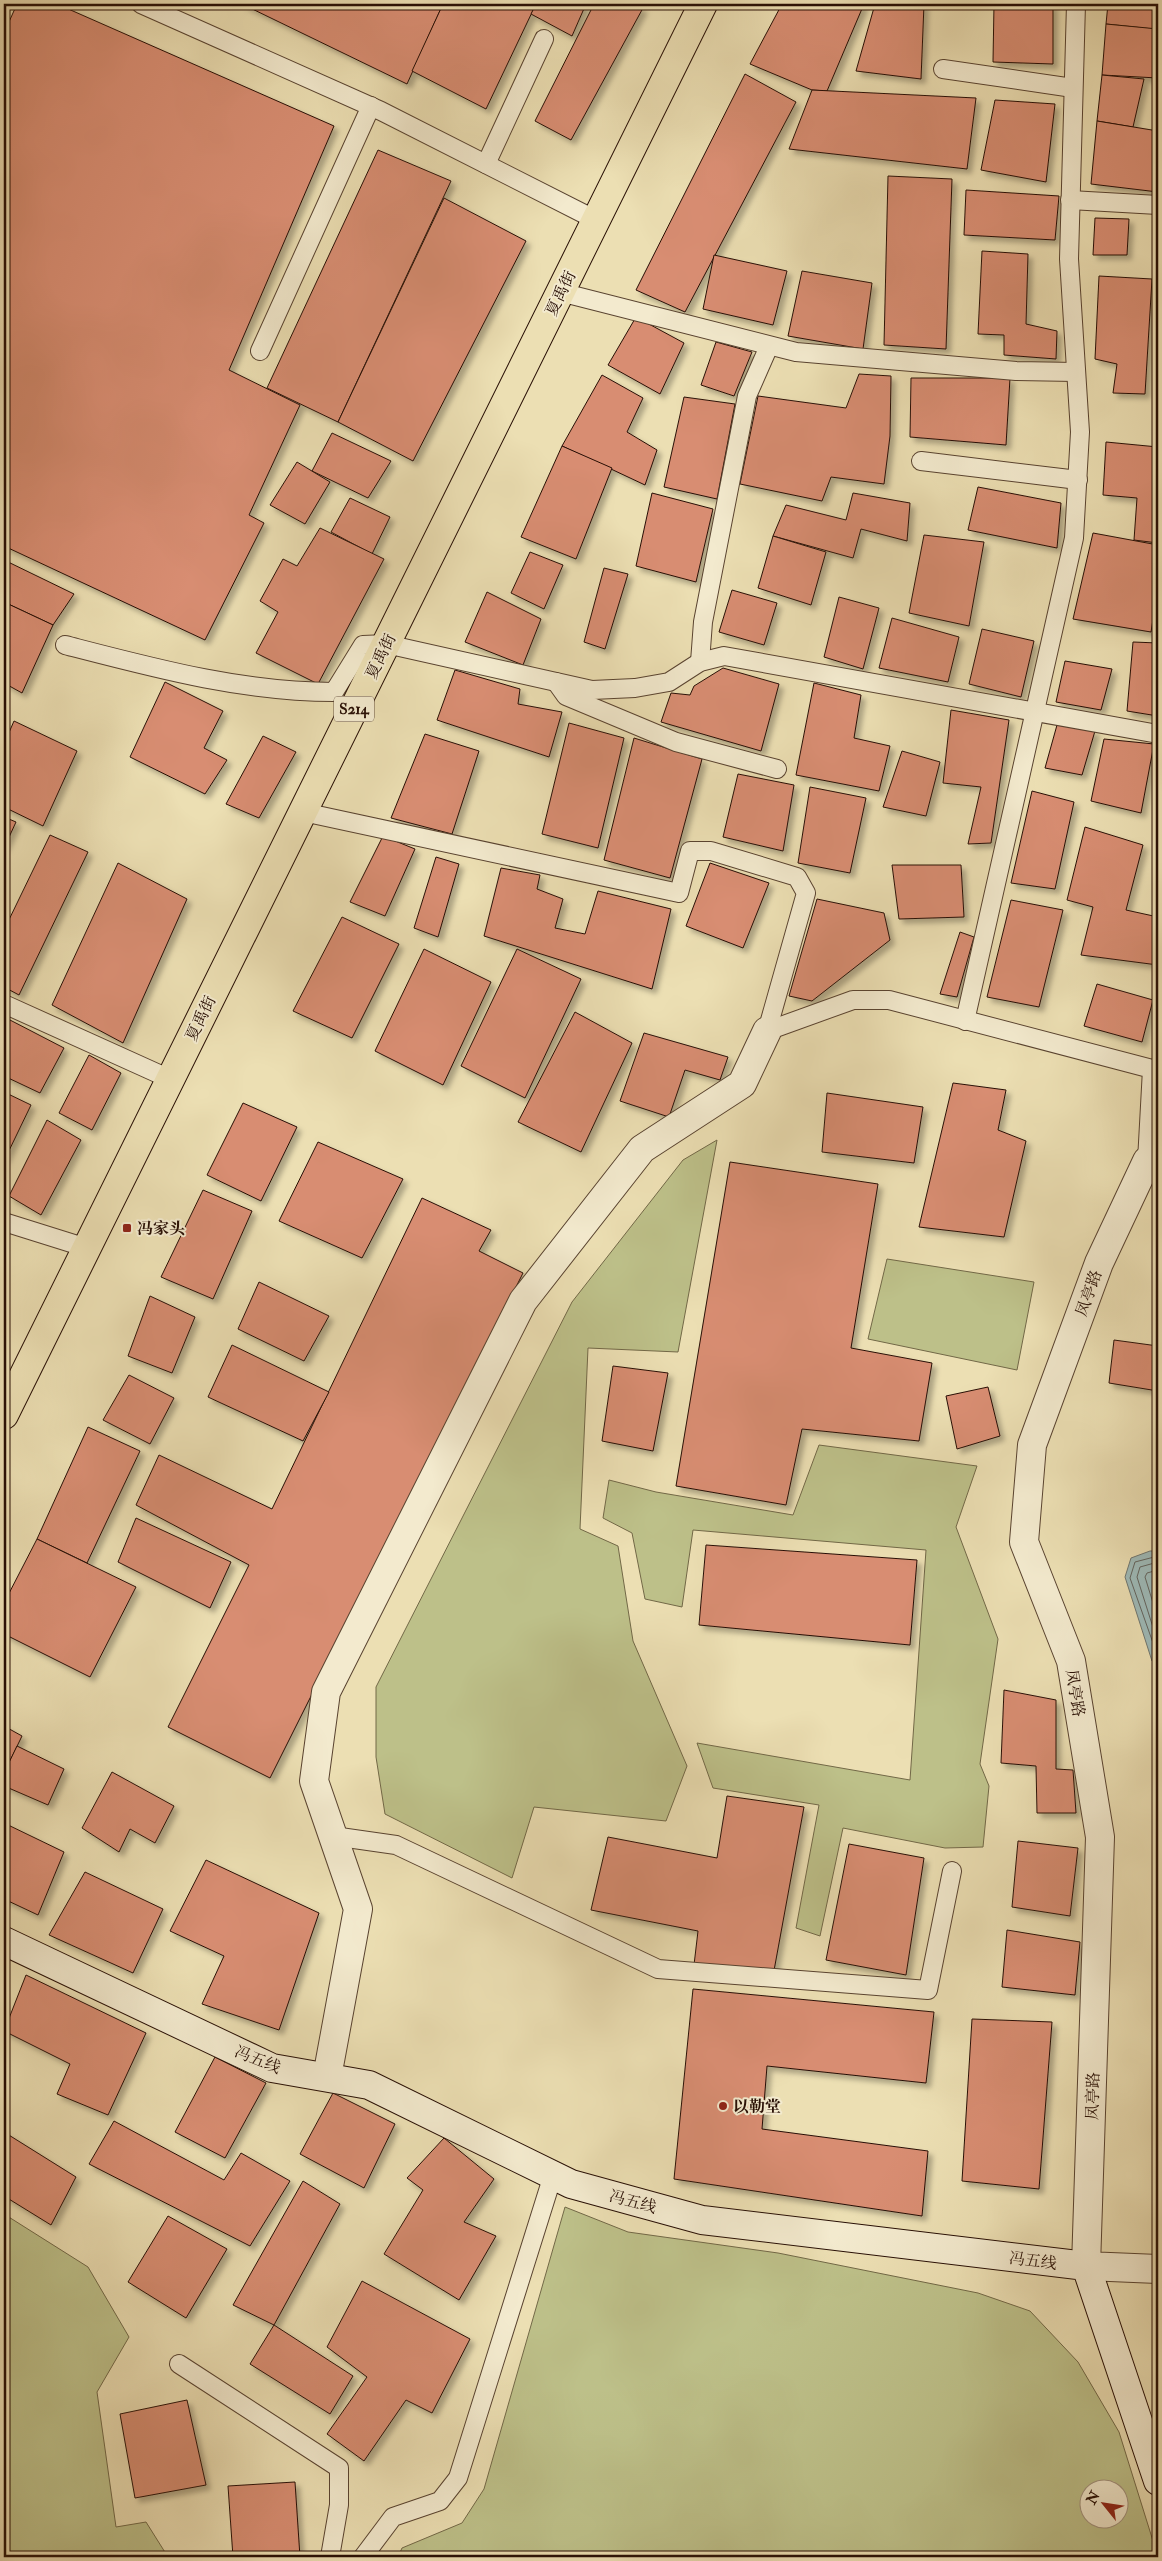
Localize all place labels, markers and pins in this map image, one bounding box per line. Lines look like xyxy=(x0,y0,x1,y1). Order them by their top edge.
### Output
place label: 冯家头 xyxy=(137,1219,185,1239)
marker: 冯家头 xyxy=(121,1222,133,1234)
place label: 以勒堂 xyxy=(733,2097,781,2117)
marker: 以勒堂 xyxy=(717,2100,729,2112)

